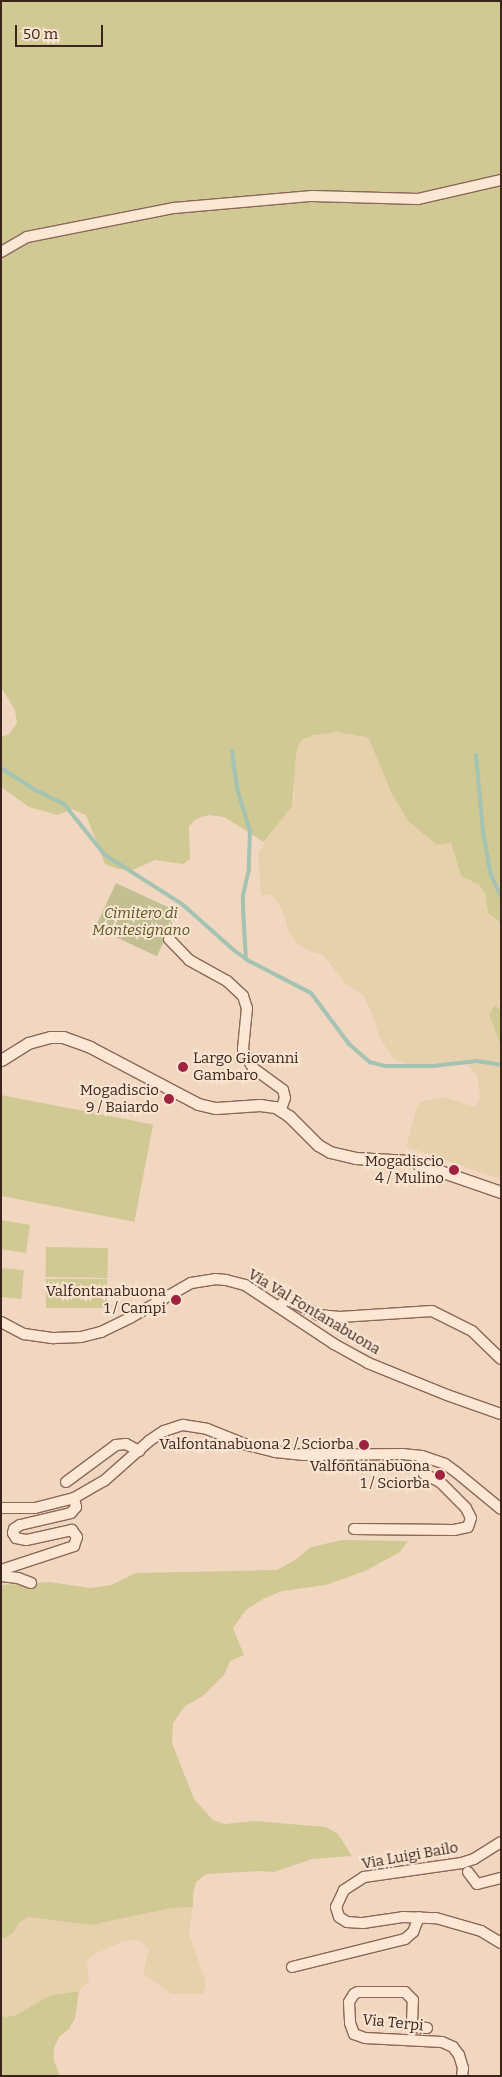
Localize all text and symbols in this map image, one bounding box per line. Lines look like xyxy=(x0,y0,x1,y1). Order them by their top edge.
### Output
scale bar xyxy=(18,15,105,47)
text: 50 m xyxy=(23,25,58,43)
park label: Cimitero di Montesignano xyxy=(92,904,190,939)
place label: Largo Giovanni Gambaro xyxy=(193,1049,299,1084)
marker: Largo Giovanni Gambaro xyxy=(177,1061,189,1073)
place label: Mogadiscio 9 / Baiardo xyxy=(80,1081,159,1116)
marker: Mogadiscio 9 / Baiardo xyxy=(163,1093,175,1105)
place label: Mogadiscio 4 / Mulino xyxy=(365,1152,444,1187)
marker: Mogadiscio 4 / Mulino xyxy=(448,1164,460,1176)
street label: Via Val Fontanabuona xyxy=(245,1265,383,1359)
place label: Valfontanabuona 1 / Campi xyxy=(46,1282,166,1317)
marker: Valfontanabuona 1 / Campi xyxy=(170,1294,182,1306)
place label: Valfontanabuona 2 / Sciorba xyxy=(159,1436,354,1454)
marker: Valfontanabuona 2 / Sciorba xyxy=(358,1439,370,1451)
place label: Valfontanabuona 1 / Sciorba xyxy=(310,1457,430,1492)
marker: Valfontanabuona 1 / Sciorba xyxy=(434,1469,446,1481)
street label: Via Luigi Bailo xyxy=(360,1839,460,1873)
street label: Via Terpi xyxy=(362,2011,424,2035)

